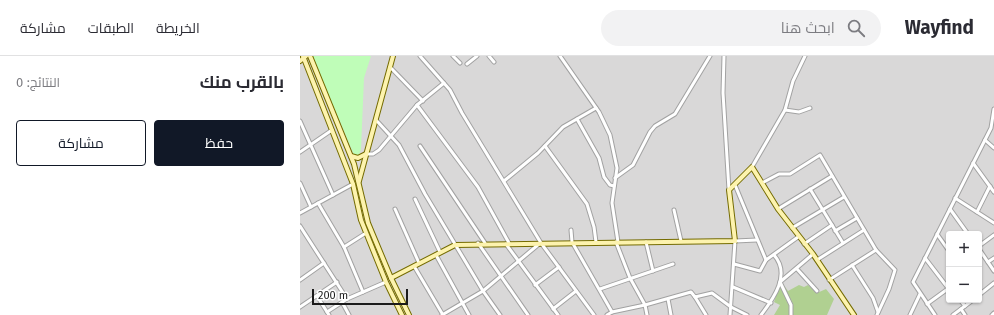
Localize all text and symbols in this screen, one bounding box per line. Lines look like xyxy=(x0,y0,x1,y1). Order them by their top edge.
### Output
search box xyxy=(601,10,881,46)
text: Wayfind xyxy=(905,16,974,39)
icon: search xyxy=(845,17,867,39)
text: ابحث هنا xyxy=(781,19,835,37)
text: مشاركة xyxy=(20,20,66,37)
text: الطبقات xyxy=(88,20,134,37)
text: الخريطة xyxy=(156,20,200,37)
text: بالقرب منك xyxy=(200,72,284,93)
text: النتائج: 0 xyxy=(16,75,60,90)
button: مشاركة xyxy=(16,120,146,166)
button: حفظ xyxy=(154,120,284,166)
map controls xyxy=(946,231,982,303)
button: + xyxy=(946,231,982,267)
button: − xyxy=(946,267,982,303)
scale bar xyxy=(312,287,408,306)
text: 200 m xyxy=(318,289,348,302)

